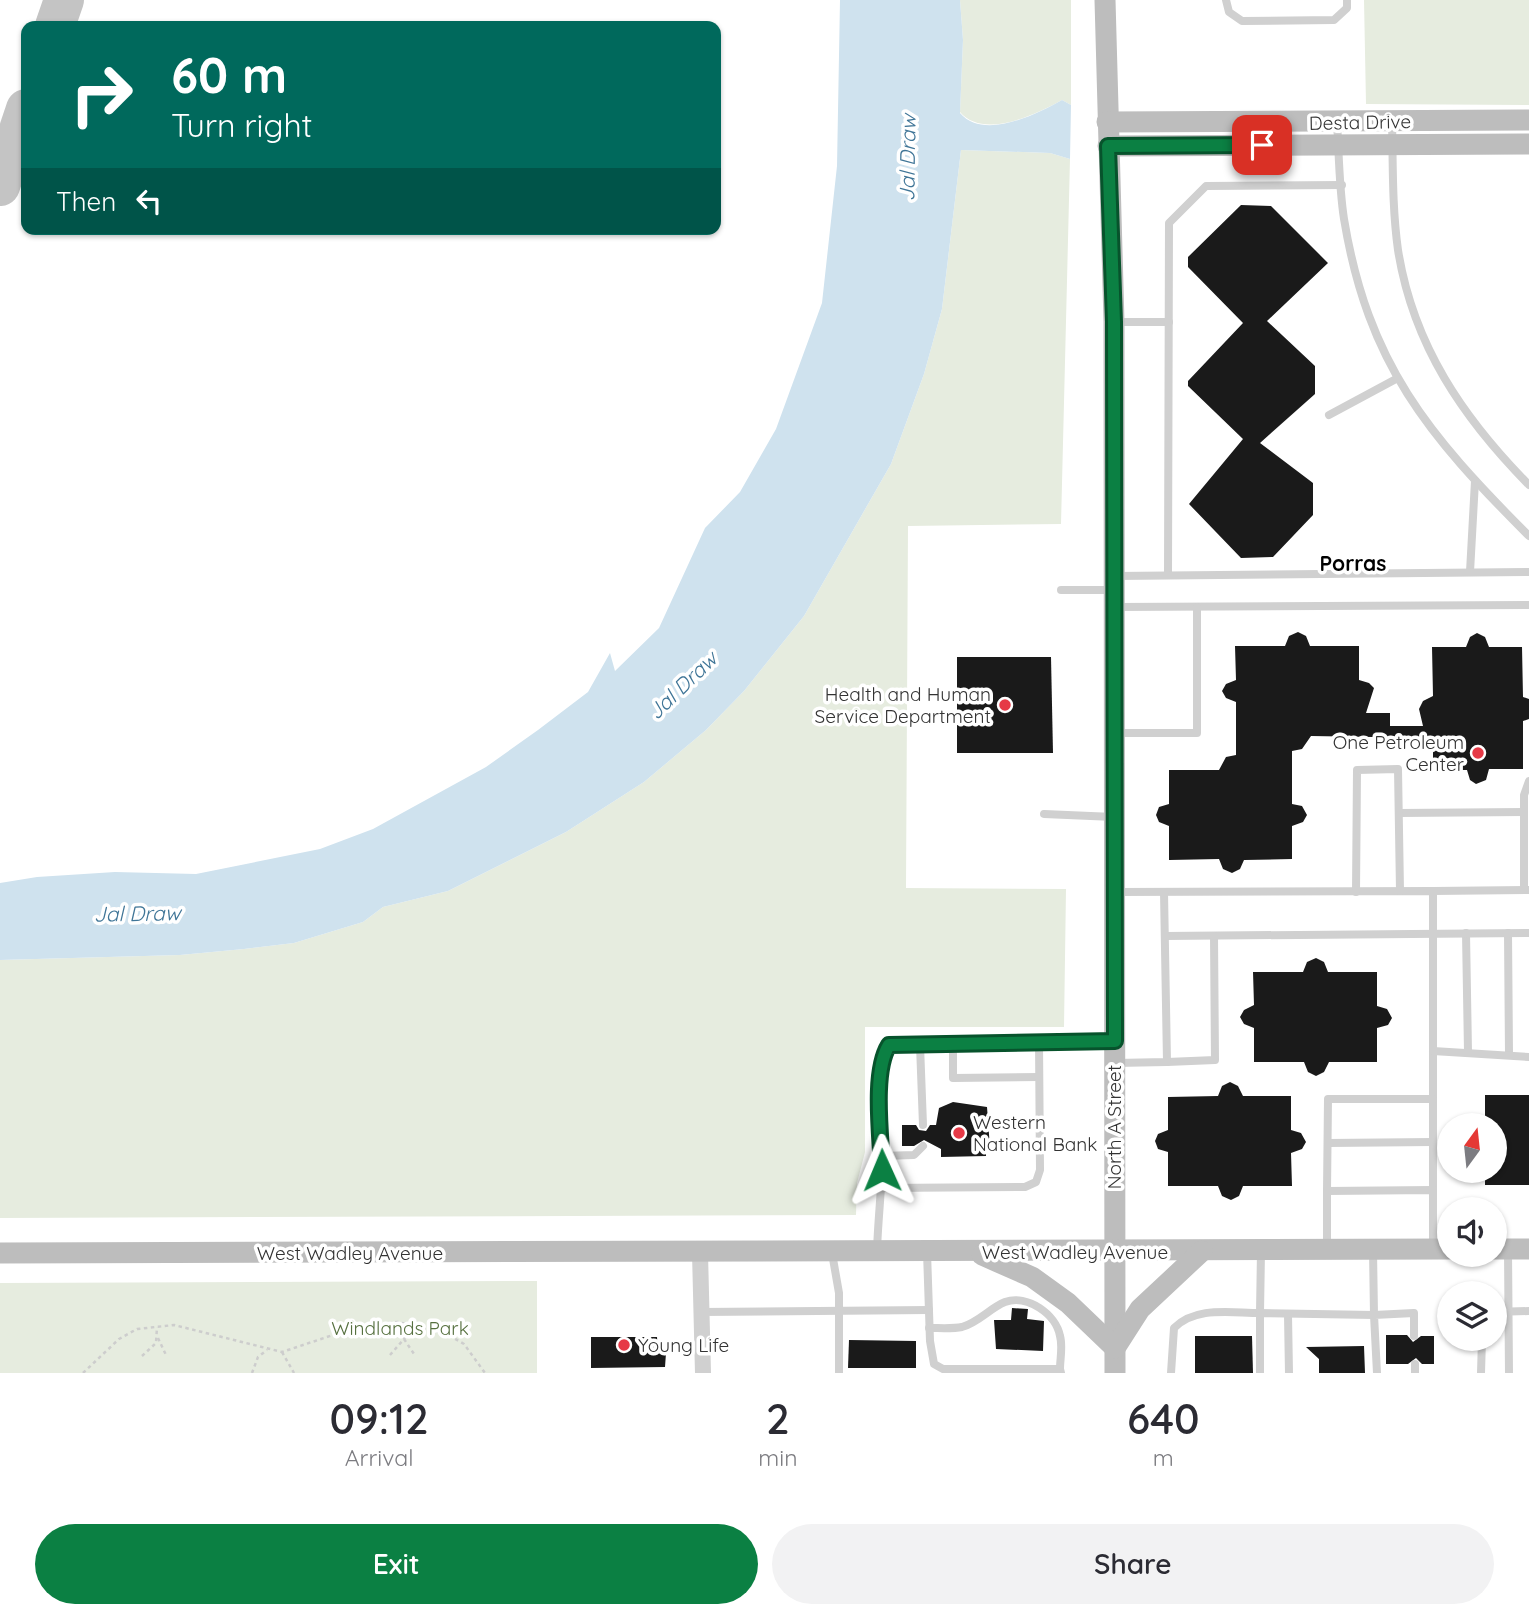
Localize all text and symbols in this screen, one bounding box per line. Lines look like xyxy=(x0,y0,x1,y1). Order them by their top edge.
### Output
text: 60 m xyxy=(171,44,287,105)
icon: right xyxy=(56,49,147,140)
text: Turn right xyxy=(171,105,312,145)
street label: Desta Drive xyxy=(1309,109,1411,135)
water label: Jal Draw xyxy=(893,112,921,202)
pin xyxy=(1232,115,1292,175)
icon: arrive xyxy=(1243,126,1281,164)
icon: left xyxy=(130,182,168,220)
text: Then xyxy=(56,185,116,218)
district label: Porras xyxy=(1320,550,1386,576)
water label: Jal Draw xyxy=(642,644,724,724)
place label: Health and Human Service Department xyxy=(815,682,991,728)
marker: Health and Human Service Department xyxy=(997,697,1013,713)
place label: One Petroleum Center xyxy=(1333,730,1465,776)
marker: One Petroleum Center xyxy=(1470,745,1486,761)
water label: Jal Draw xyxy=(93,899,183,927)
street label: North A Street xyxy=(1102,1065,1126,1189)
place label: Western National Bank xyxy=(973,1110,1097,1156)
north arrow xyxy=(1437,1113,1507,1183)
map controls xyxy=(1437,1113,1507,1351)
marker: Western National Bank xyxy=(951,1125,967,1141)
position arrow xyxy=(845,1133,919,1207)
button: sound xyxy=(1437,1197,1507,1267)
street label: West Wadley Avenue xyxy=(982,1240,1168,1264)
street label: West Wadley Avenue xyxy=(257,1241,443,1265)
button: layers xyxy=(1437,1281,1507,1351)
park label: Windlands Park xyxy=(331,1316,469,1340)
place label: Young Life xyxy=(638,1333,729,1357)
marker: Young Life xyxy=(616,1337,632,1353)
text: 09:12 xyxy=(329,1392,429,1445)
text: 2 xyxy=(766,1392,790,1445)
text: 640 xyxy=(1127,1392,1200,1445)
text: Arrival xyxy=(345,1443,414,1472)
text: min xyxy=(758,1443,797,1472)
text: m xyxy=(1153,1443,1174,1472)
button: Exit xyxy=(35,1524,758,1604)
button: Share xyxy=(772,1524,1494,1604)

